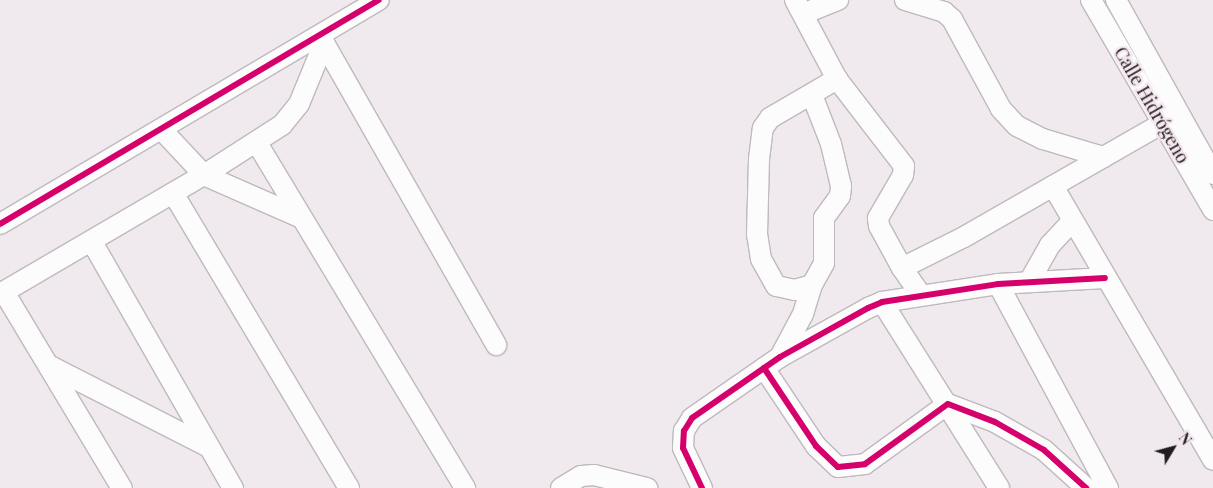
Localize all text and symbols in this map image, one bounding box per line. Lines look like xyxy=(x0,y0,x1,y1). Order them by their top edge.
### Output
street label: Calle Hidrógeno xyxy=(1110,43,1194,167)
north arrow xyxy=(1148,423,1198,473)
text: N xyxy=(1175,429,1196,448)

